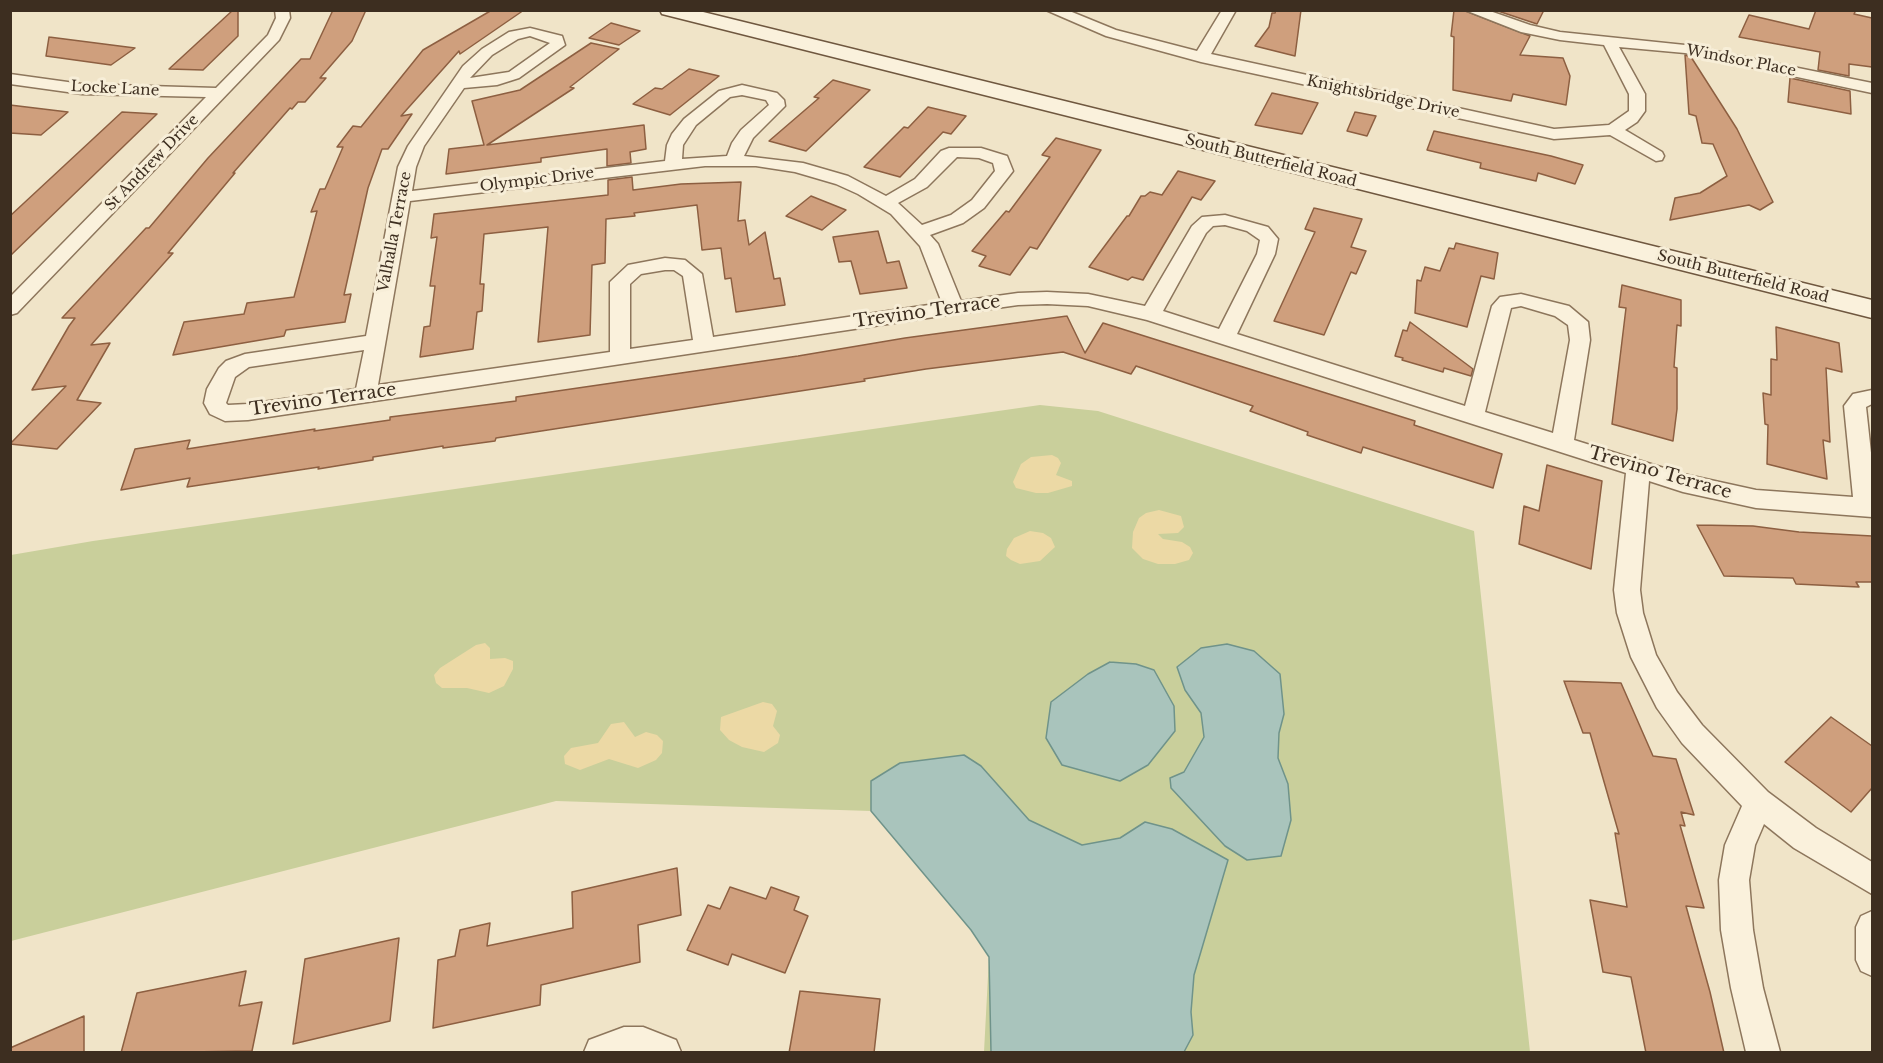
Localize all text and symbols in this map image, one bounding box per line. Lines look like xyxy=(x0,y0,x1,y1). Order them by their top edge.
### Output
street label: Windsor Place xyxy=(1685,42,1797,80)
street label: Knightsbridge Drive xyxy=(1305,72,1461,122)
street label: Locke Lane xyxy=(70,78,160,100)
street label: St Andrew Drive xyxy=(101,111,203,215)
street label: South Butterfield Road xyxy=(1183,131,1359,191)
street label: Olympic Drive xyxy=(479,164,595,196)
street label: Valhalla Terrace xyxy=(374,170,416,294)
street label: South Butterfield Road xyxy=(1655,247,1831,307)
street label: Trevino Terrace xyxy=(852,291,1002,333)
street label: Trevino Terrace xyxy=(248,379,398,421)
street label: Trevino Terrace xyxy=(1586,442,1734,504)

